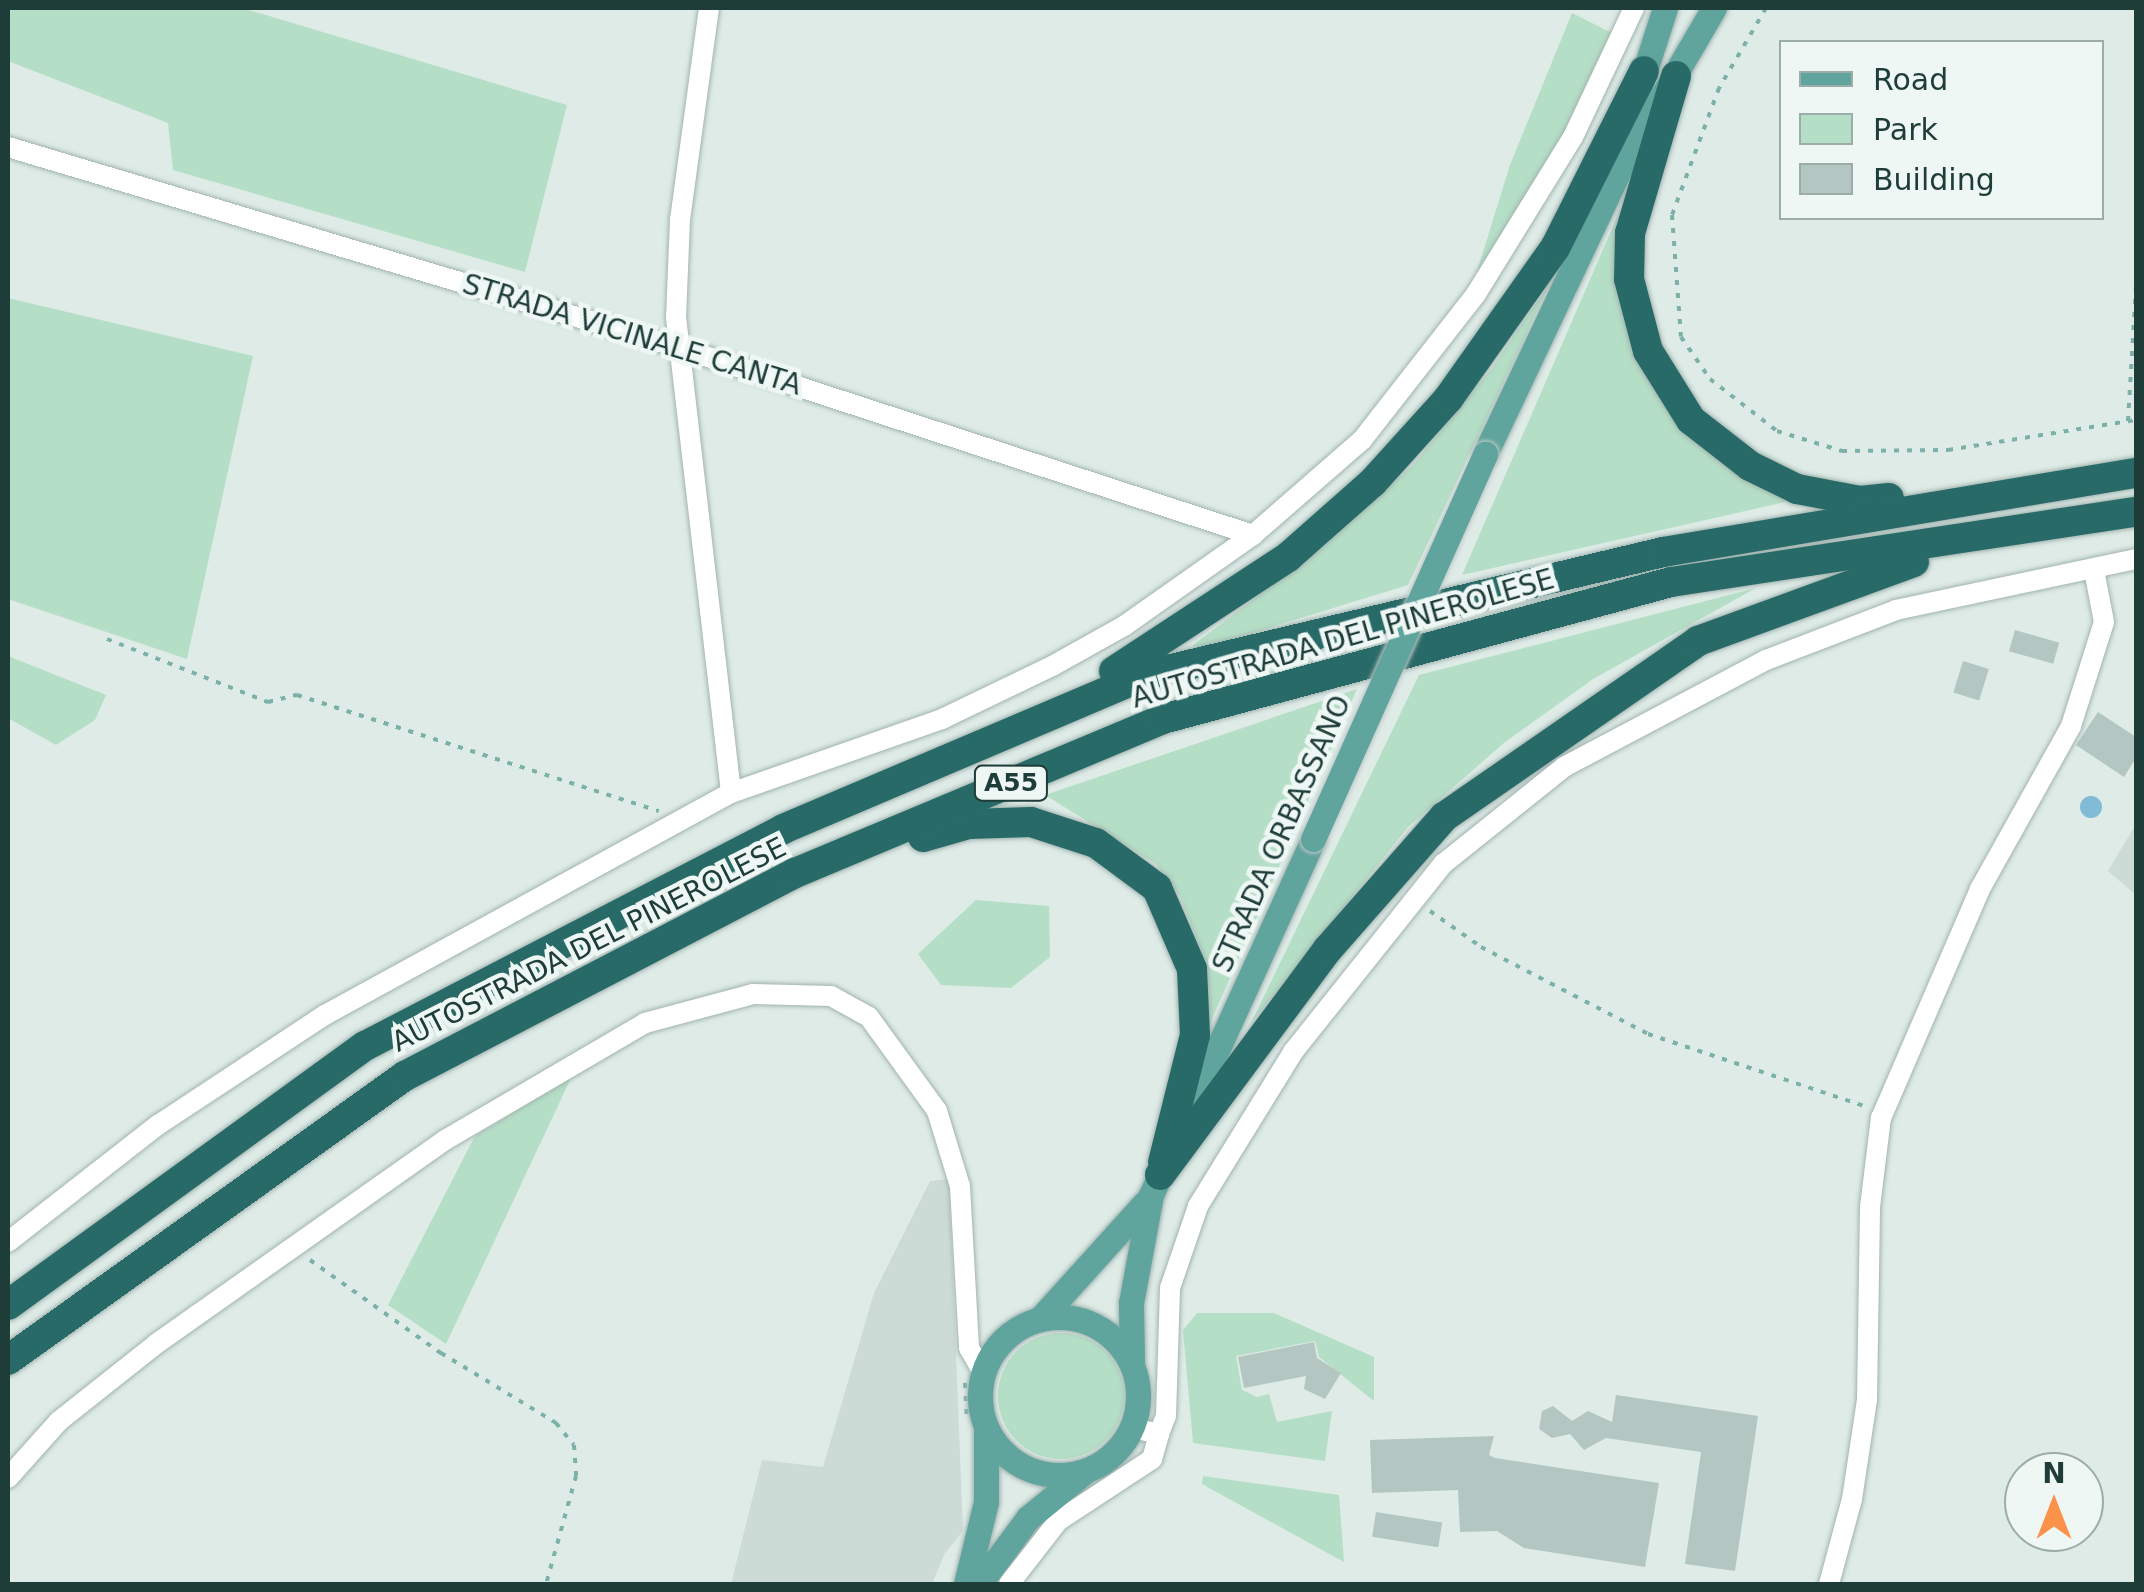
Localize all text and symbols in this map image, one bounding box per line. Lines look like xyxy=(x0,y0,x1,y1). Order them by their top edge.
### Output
legend xyxy=(1779,40,2104,220)
text: Road xyxy=(1873,62,1948,97)
text: Park xyxy=(1873,112,1938,147)
text: Building xyxy=(1873,162,1995,197)
street label: STRADA VICINALE CANTA xyxy=(458,267,806,403)
street label: AUTOSTRADA DEL PINEROLESE xyxy=(1128,562,1558,716)
street label: STRADA ORBASSANO xyxy=(1206,690,1358,978)
road number: A55 xyxy=(974,763,1048,803)
street label: AUTOSTRADA DEL PINEROLESE xyxy=(386,831,792,1059)
north arrow xyxy=(2004,1452,2104,1552)
text: N xyxy=(2042,1457,2066,1490)

